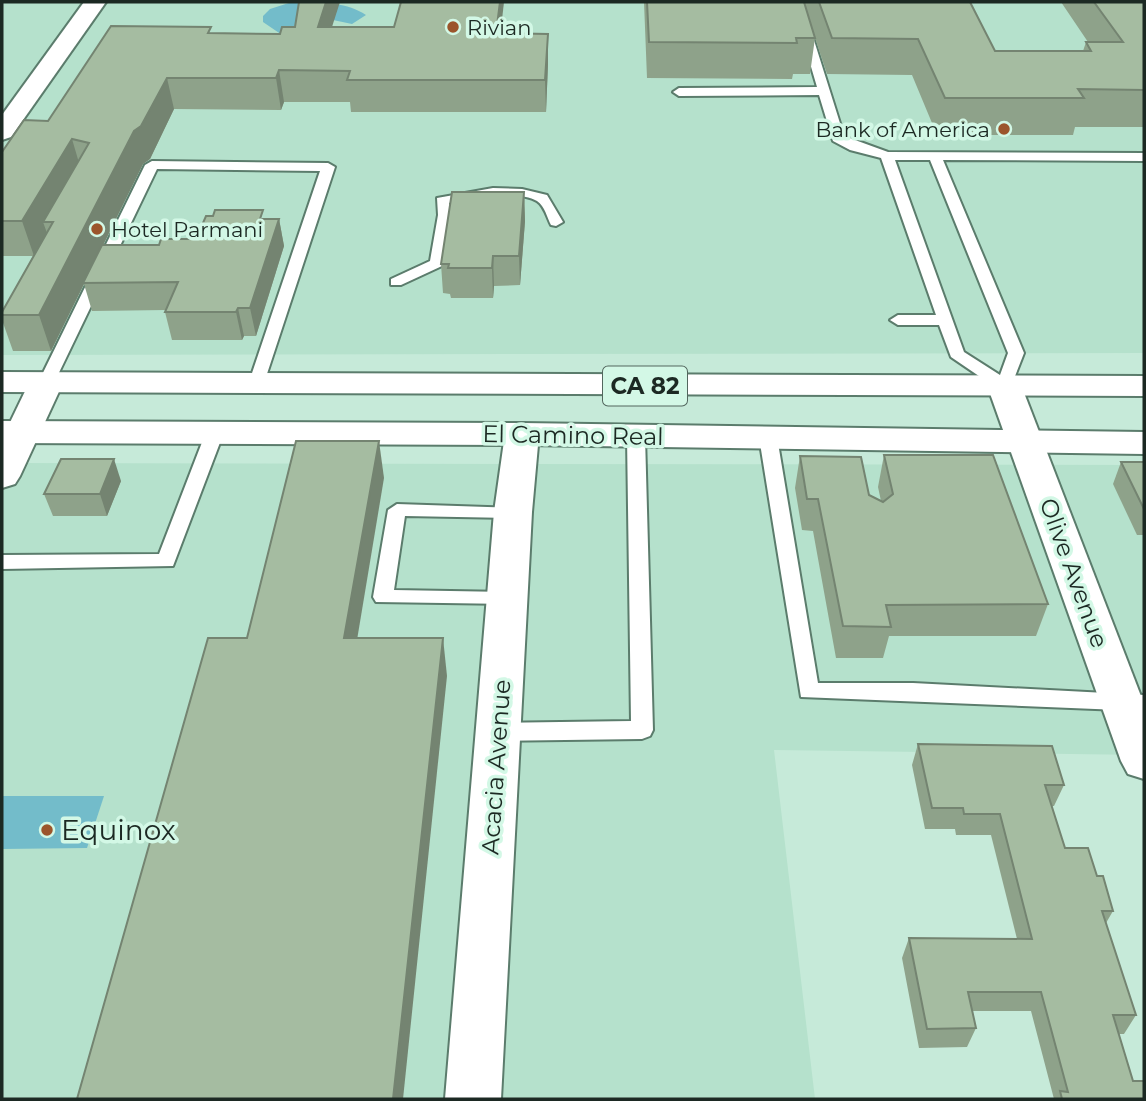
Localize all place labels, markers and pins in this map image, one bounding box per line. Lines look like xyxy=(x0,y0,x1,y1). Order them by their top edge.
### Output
place label: Rivian xyxy=(467,15,531,40)
marker: Rivian xyxy=(445,19,461,35)
place label: Bank of America xyxy=(816,117,990,142)
marker: Bank of America xyxy=(996,121,1012,137)
place label: Hotel Parmani xyxy=(111,217,263,242)
marker: Hotel Parmani xyxy=(89,221,105,237)
place label: Equinox xyxy=(61,813,176,847)
marker: Equinox xyxy=(39,822,55,838)

